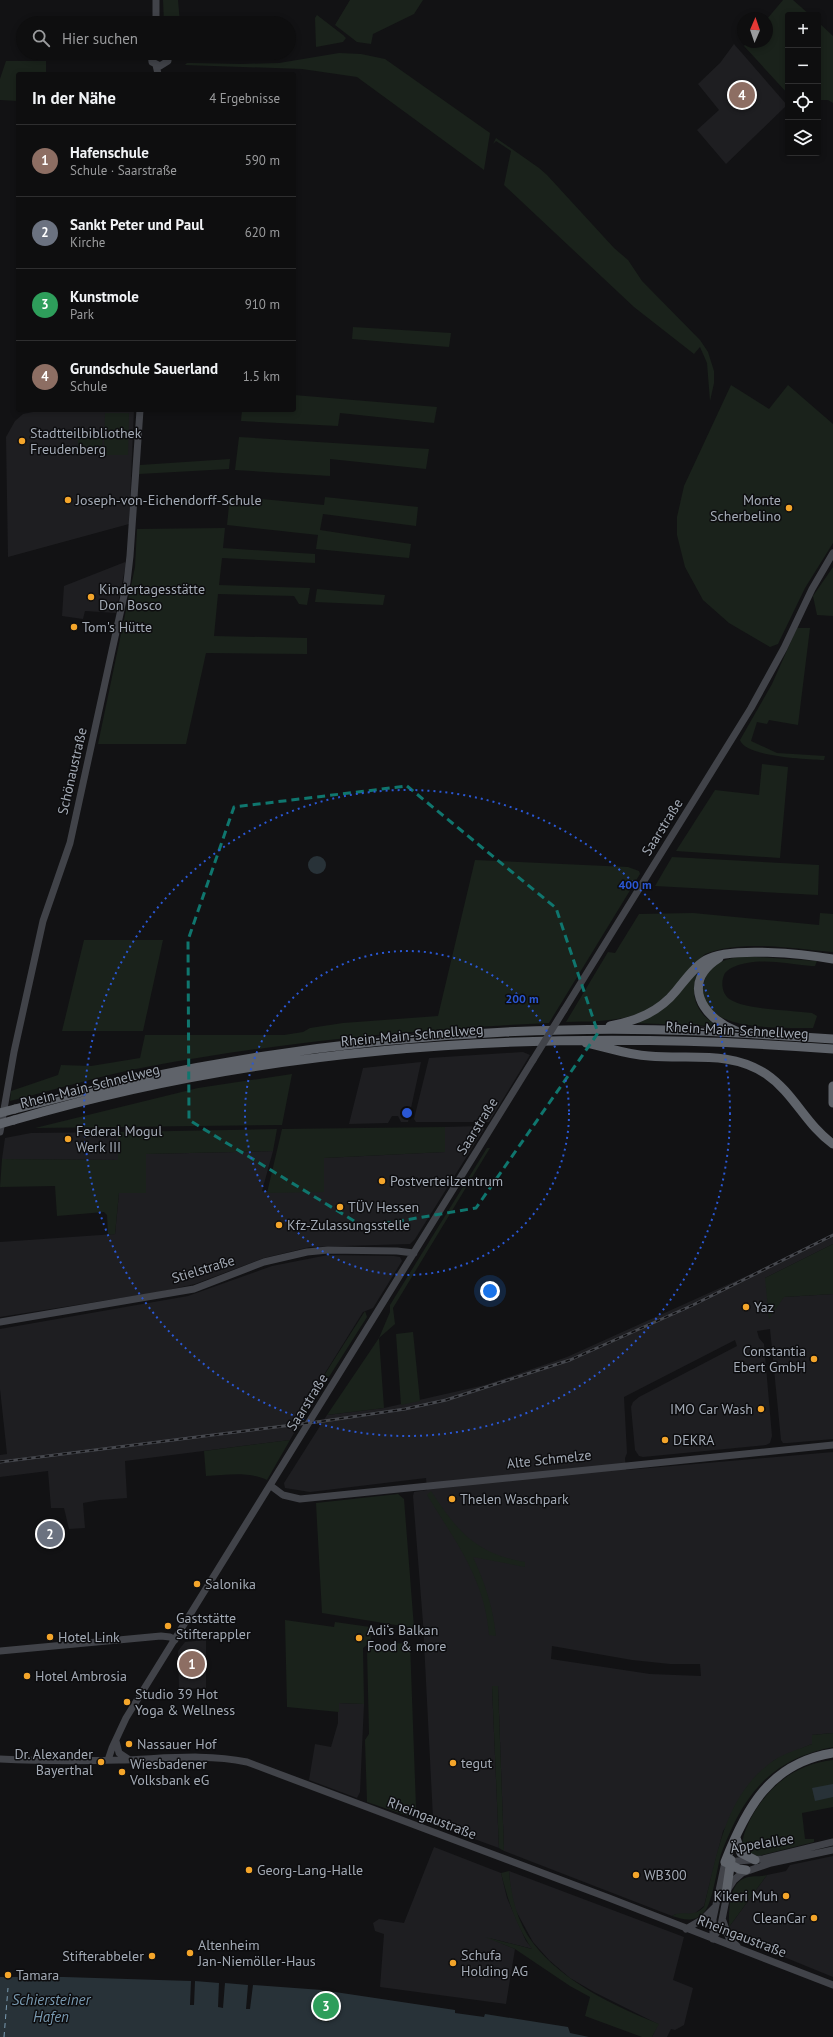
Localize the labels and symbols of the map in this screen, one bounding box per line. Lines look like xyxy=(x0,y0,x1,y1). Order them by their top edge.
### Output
north arrow xyxy=(737,12,773,48)
pin: 4 xyxy=(729,80,755,110)
place label: Stadtteilbibliothek Freudenberg xyxy=(30,424,142,458)
marker: Stadtteilbibliothek Freudenberg xyxy=(17,436,27,446)
place label: Joseph-von-Eichendorff-Schule xyxy=(75,491,262,509)
place label: Monte Scherbelino xyxy=(710,491,781,525)
marker: Joseph-von-Eichendorff-Schule xyxy=(63,495,73,505)
marker: Monte Scherbelino xyxy=(784,503,794,513)
place label: Kindertagesstätte Don Bosco xyxy=(99,580,205,614)
marker: Kindertagesstätte Don Bosco xyxy=(86,592,96,602)
place label: Tom's Hütte xyxy=(82,618,152,636)
marker: Tom's Hütte xyxy=(69,622,79,632)
street label: Schönaustraße xyxy=(53,726,91,816)
street label: Saarstraße xyxy=(637,795,687,859)
text: 400 m xyxy=(618,877,652,892)
text: 200 m xyxy=(505,991,539,1006)
street label: Rhein-Main-Schnellweg xyxy=(665,1017,809,1043)
street label: Rhein-Main-Schnellweg xyxy=(340,1020,484,1050)
street label: Rhein-Main-Schnellweg xyxy=(18,1060,162,1112)
street label: Saarstraße xyxy=(452,1094,502,1158)
centre of rings xyxy=(400,1106,414,1120)
place label: Federal Mogul Werk III xyxy=(76,1122,162,1156)
marker: Federal Mogul Werk III xyxy=(63,1134,73,1144)
place label: Postverteilzentrum xyxy=(390,1172,503,1190)
marker: Postverteilzentrum xyxy=(377,1176,387,1186)
place label: TÜV Hessen xyxy=(348,1198,419,1216)
marker: TÜV Hessen xyxy=(335,1202,345,1212)
place label: Kfz-Zulassungsstelle xyxy=(287,1216,410,1234)
marker: Kfz-Zulassungsstelle xyxy=(274,1220,284,1230)
street label: Stielstraße xyxy=(169,1251,237,1287)
your location xyxy=(480,1281,500,1301)
place label: Yaz xyxy=(754,1298,774,1316)
marker: Yaz xyxy=(741,1302,751,1312)
place label: Constantia Ebert GmbH xyxy=(733,1342,806,1376)
marker: Constantia Ebert GmbH xyxy=(809,1354,819,1364)
street label: Saarstraße xyxy=(282,1370,332,1434)
place label: IMO Car Wash xyxy=(670,1400,753,1418)
marker: IMO Car Wash xyxy=(756,1404,766,1414)
place label: DEKRA xyxy=(673,1431,715,1449)
marker: DEKRA xyxy=(660,1435,670,1445)
street label: Alte Schmelze xyxy=(506,1446,592,1472)
place label: Thelen Waschpark xyxy=(460,1490,569,1508)
marker: Thelen Waschpark xyxy=(447,1494,457,1504)
pin: 2 xyxy=(37,1519,63,1549)
place label: Salonika xyxy=(205,1575,256,1593)
marker: Salonika xyxy=(192,1579,202,1589)
place label: Gaststätte Stifterappler xyxy=(176,1609,251,1643)
marker: Gaststätte Stifterappler xyxy=(163,1621,173,1631)
place label: Adi‘s Balkan Food & more xyxy=(367,1621,446,1655)
place label: Hotel Link xyxy=(58,1628,120,1646)
marker: Hotel Link xyxy=(45,1632,55,1642)
marker: Adi‘s Balkan Food & more xyxy=(354,1633,364,1643)
pin: 1 xyxy=(179,1649,205,1679)
place label: Hotel Ambrosia xyxy=(35,1667,127,1685)
marker: Hotel Ambrosia xyxy=(22,1671,32,1681)
place label: Studio 39 Hot Yoga & Wellness xyxy=(135,1685,235,1719)
marker: Studio 39 Hot Yoga & Wellness xyxy=(122,1697,132,1707)
place label: Nassauer Hof xyxy=(137,1735,217,1753)
marker: Nassauer Hof xyxy=(124,1739,134,1749)
place label: Dr. Alexander Bayerthal xyxy=(14,1745,93,1779)
place label: tegut xyxy=(461,1754,493,1772)
place label: Wiesbadener Volksbank eG xyxy=(129,1755,209,1789)
marker: Dr. Alexander Bayerthal xyxy=(96,1757,106,1767)
marker: tegut xyxy=(448,1758,458,1768)
marker: Wiesbadener Volksbank eG xyxy=(117,1767,127,1777)
street label: Rheingaustraße xyxy=(385,1793,479,1843)
street label: Äppelallee xyxy=(729,1829,795,1857)
place label: Georg-Lang-Halle xyxy=(257,1861,363,1879)
marker: Georg-Lang-Halle xyxy=(244,1865,254,1875)
place label: WB300 xyxy=(644,1866,687,1884)
marker: WB300 xyxy=(631,1870,641,1880)
place label: Kikeri Muh xyxy=(714,1887,778,1905)
marker: Kikeri Muh xyxy=(781,1891,791,1901)
place label: CleanCar xyxy=(753,1909,806,1927)
street label: Rheingaustraße xyxy=(695,1911,789,1961)
marker: CleanCar xyxy=(809,1913,819,1923)
place label: Altenheim Jan-Niemöller-Haus xyxy=(197,1936,316,1970)
place label: Schufa Holding AG xyxy=(461,1946,528,1980)
place label: Stifterabbeler xyxy=(62,1947,144,1965)
marker: Altenheim Jan-Niemöller-Haus xyxy=(185,1948,195,1958)
marker: Stifterabbeler xyxy=(147,1951,157,1961)
marker: Schufa Holding AG xyxy=(448,1958,458,1968)
place label: Tamara xyxy=(16,1966,59,1984)
marker: Tamara xyxy=(3,1970,13,1980)
water label: Schiersteiner Hafen xyxy=(12,1990,91,2026)
pin: 3 xyxy=(313,1991,339,2021)

